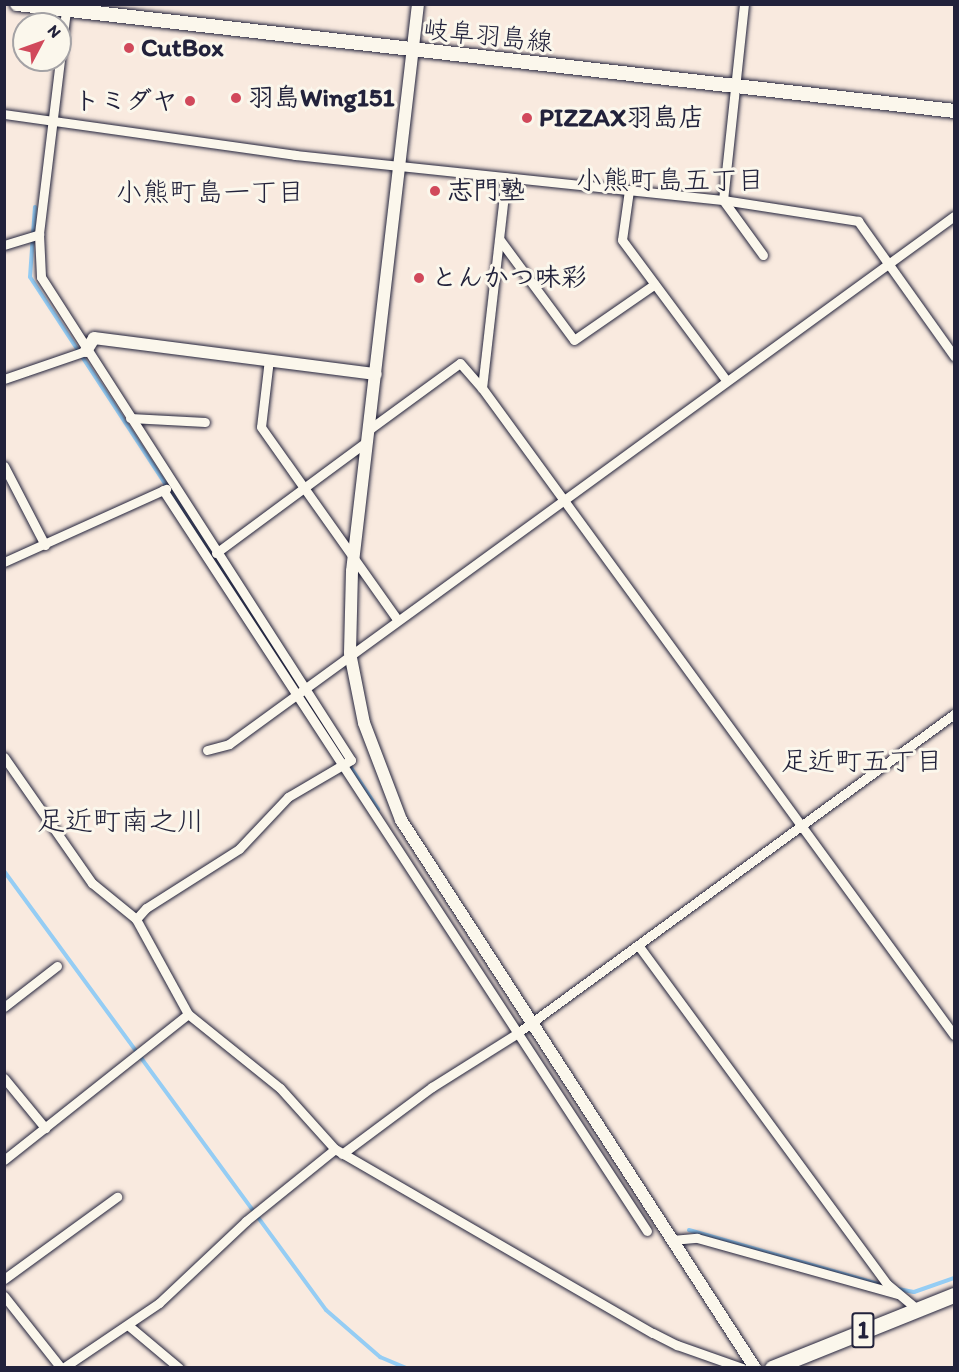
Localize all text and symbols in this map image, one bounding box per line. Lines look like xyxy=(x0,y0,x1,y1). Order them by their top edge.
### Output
north arrow xyxy=(12,12,72,72)
street label: 岐阜羽島線 xyxy=(422,14,554,58)
text: N xyxy=(44,21,65,41)
place label: CutBox xyxy=(141,32,224,64)
marker: CutBox xyxy=(122,41,136,55)
place label: 羽島Wing151 xyxy=(248,82,395,114)
place label: トミダヤ xyxy=(74,85,178,117)
marker: 羽島Wing151 xyxy=(229,91,243,105)
marker: トミダヤ xyxy=(183,94,197,108)
place label: PIZZAX羽島店 xyxy=(539,102,704,134)
marker: PIZZAX羽島店 xyxy=(520,111,534,125)
district label: 小熊町島五丁目 xyxy=(576,164,764,196)
place label: 志門塾 xyxy=(447,175,525,207)
district label: 小熊町島一丁目 xyxy=(116,176,304,208)
marker: 志門塾 xyxy=(428,184,442,198)
place label: とんかつ味彩 xyxy=(431,262,587,294)
marker: とんかつ味彩 xyxy=(412,271,426,285)
district label: 足近町五丁目 xyxy=(781,745,943,777)
district label: 足近町南之川 xyxy=(37,803,205,837)
road number: 1 xyxy=(851,1309,875,1351)

